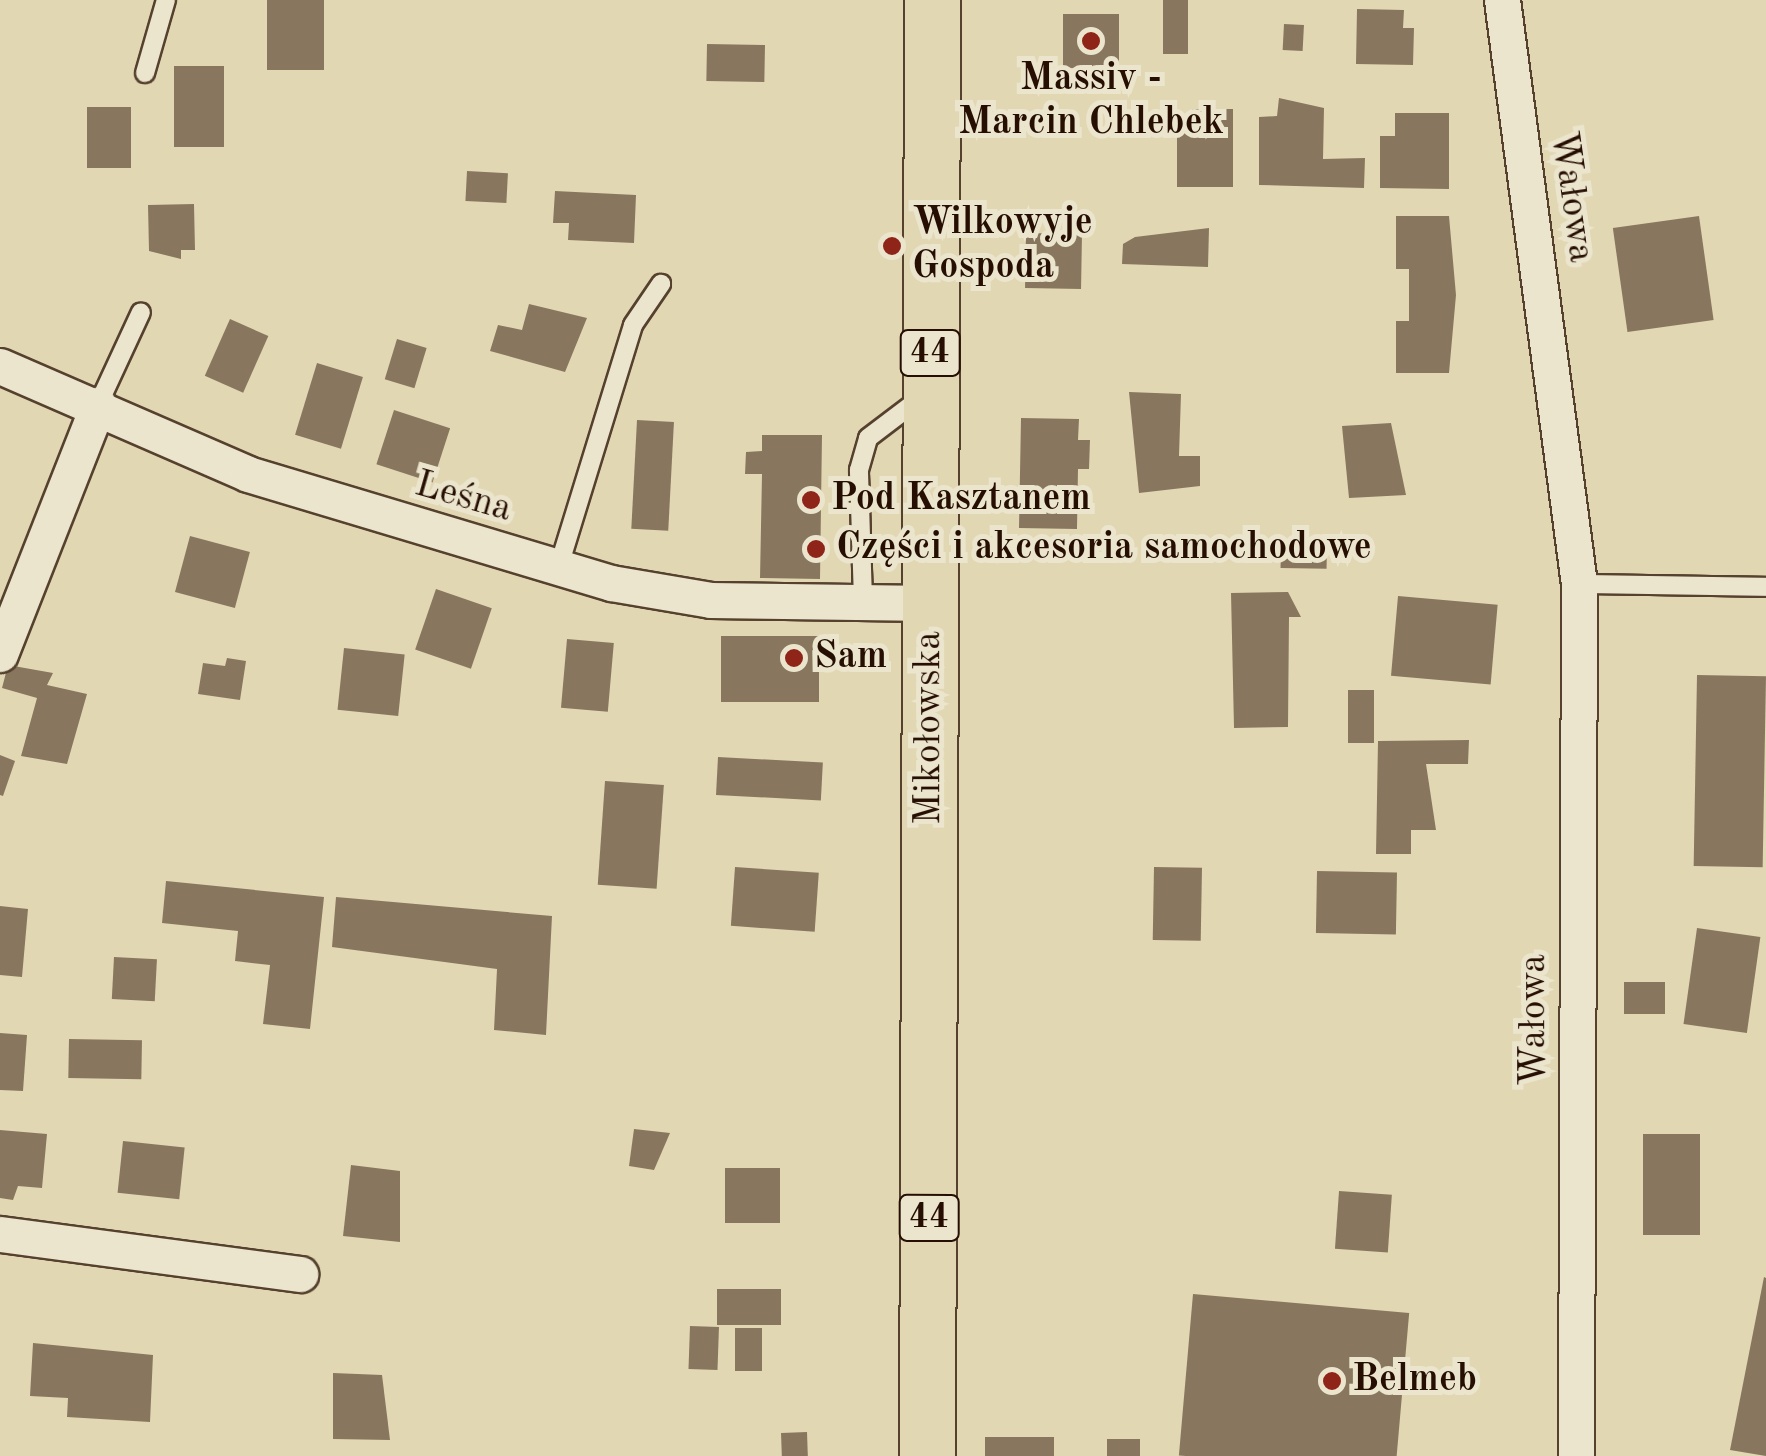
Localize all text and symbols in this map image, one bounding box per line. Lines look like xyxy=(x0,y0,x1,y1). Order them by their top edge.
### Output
marker: Massiv - Marcin Chlebek xyxy=(1080,30,1102,52)
place label: Massiv - Marcin Chlebek xyxy=(958,57,1224,146)
street label: Wałowa xyxy=(1539,128,1603,266)
place label: Wilkowyje Gospoda xyxy=(912,201,1093,290)
marker: Wilkowyje Gospoda xyxy=(881,235,903,257)
road number: 44 xyxy=(898,323,962,383)
street label: Leśna xyxy=(409,462,517,534)
place label: Pod Kasztanem xyxy=(831,477,1091,523)
marker: Pod Kasztanem xyxy=(800,489,822,511)
place label: Części i akcesoria samochodowe xyxy=(836,526,1372,572)
marker: Części i akcesoria samochodowe xyxy=(805,538,827,560)
street label: Mikołowska xyxy=(907,631,953,825)
place label: Sam xyxy=(814,635,887,681)
marker: Sam xyxy=(783,647,805,669)
street label: Wałowa xyxy=(1512,954,1558,1086)
road number: 44 xyxy=(896,1188,962,1248)
place label: Belmeb xyxy=(1352,1358,1477,1404)
marker: Belmeb xyxy=(1321,1370,1343,1392)

